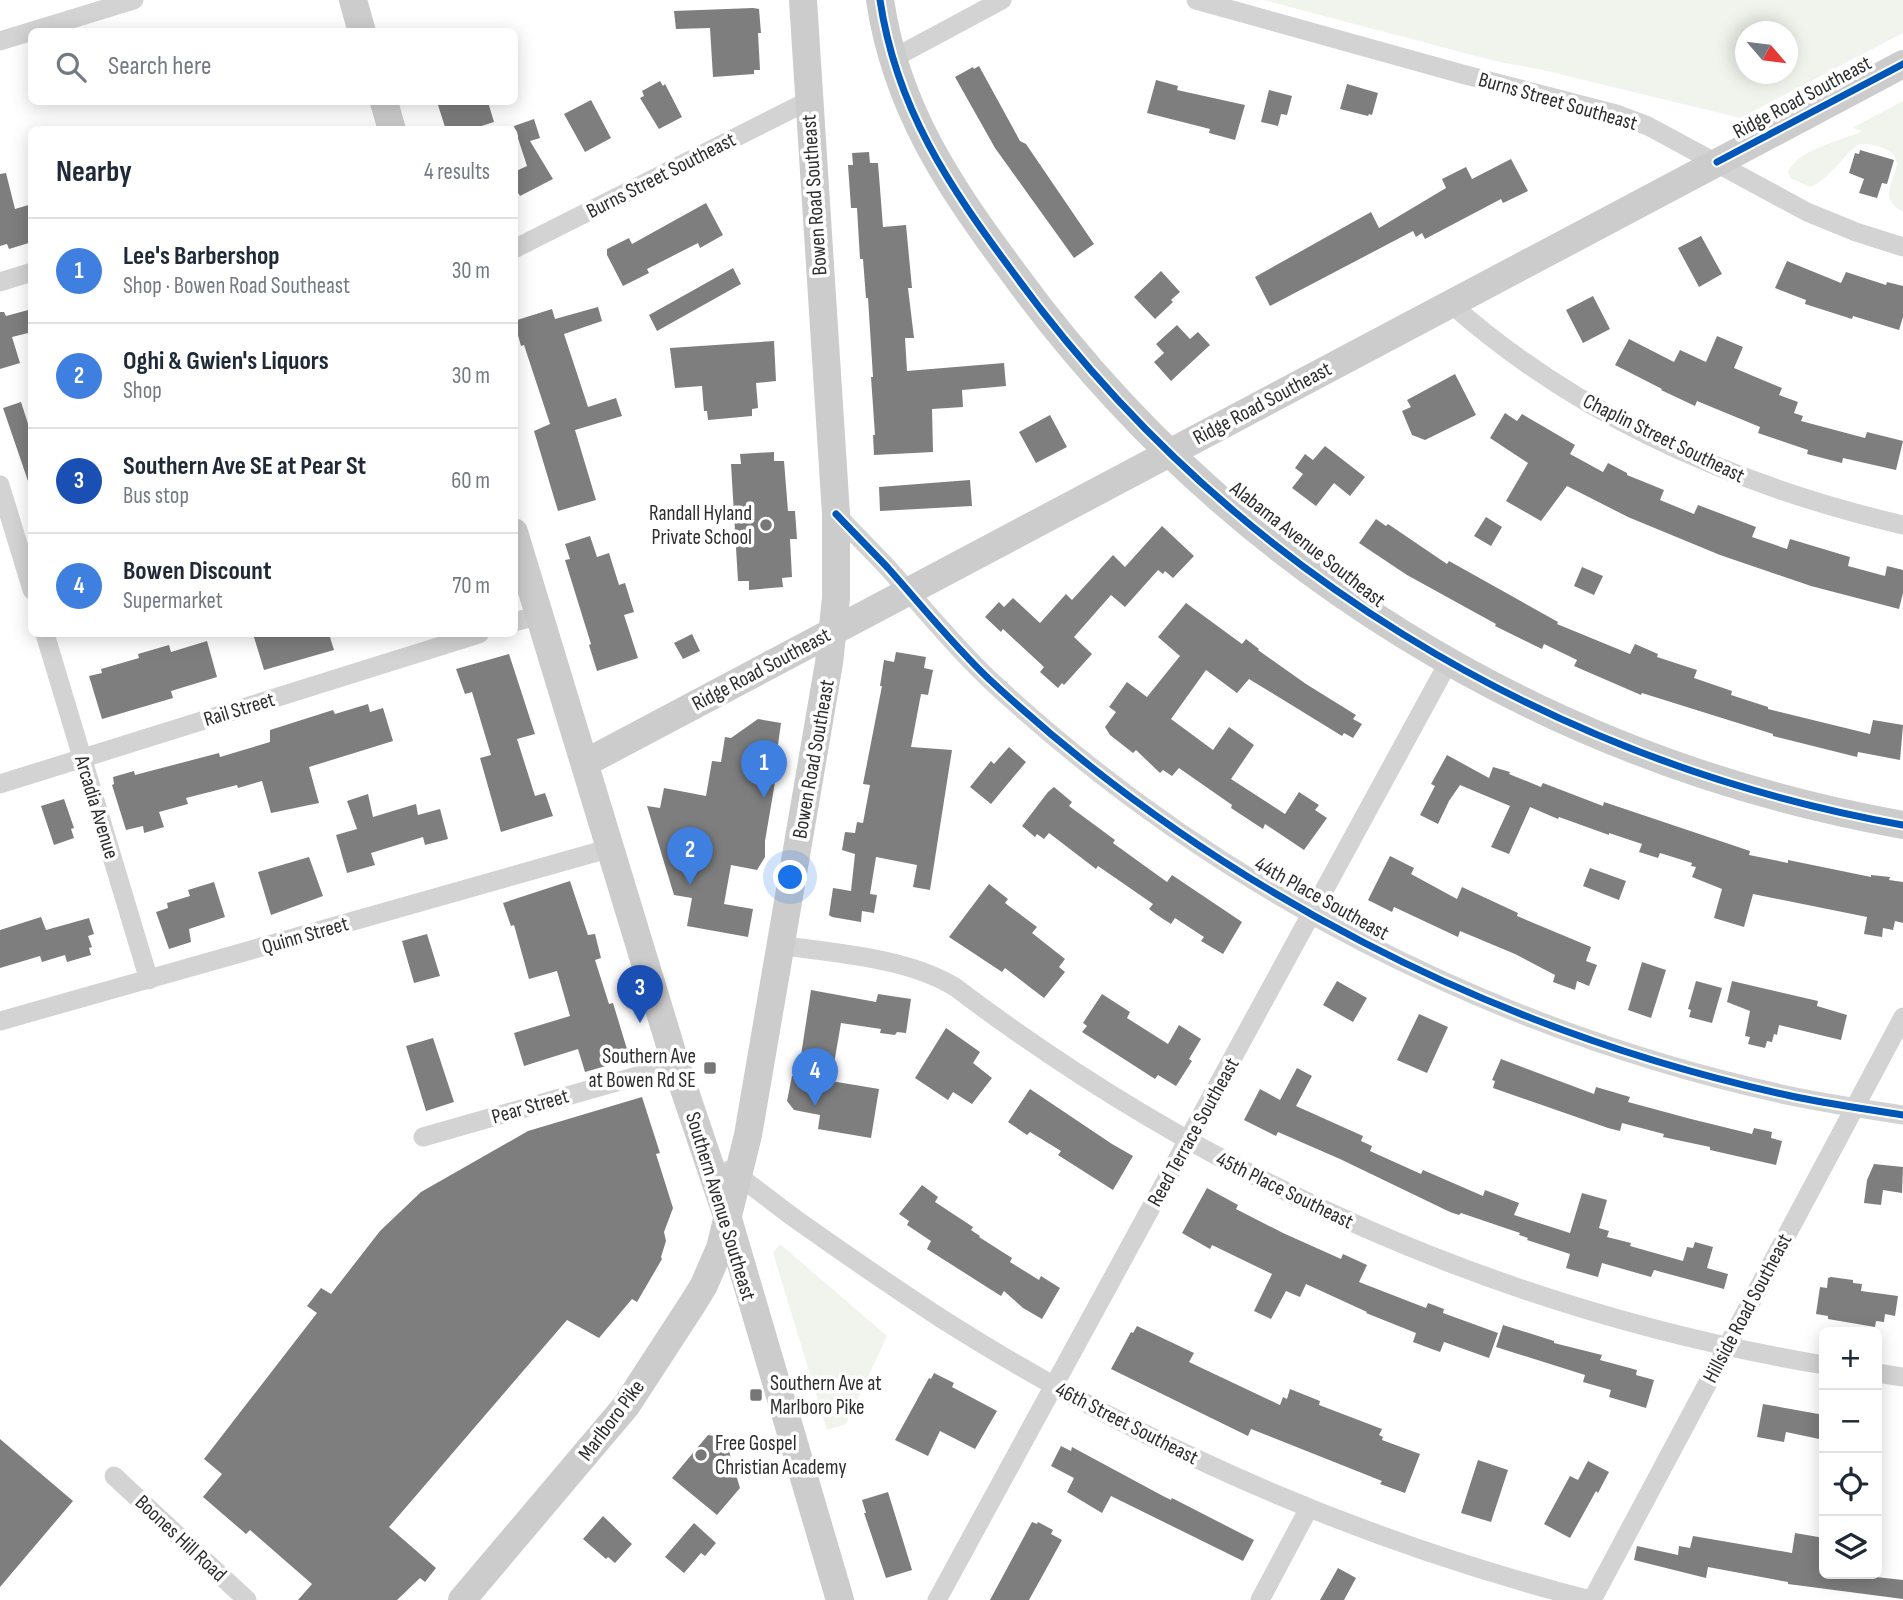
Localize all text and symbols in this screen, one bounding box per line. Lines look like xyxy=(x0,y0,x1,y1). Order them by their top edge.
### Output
north arrow xyxy=(1735,21,1798,84)
search box xyxy=(28,28,518,105)
icon: search xyxy=(52,48,90,86)
street label: Ridge Road Southeast xyxy=(1729,50,1876,144)
text: Search here xyxy=(108,51,211,82)
street label: Burns Street Southeast xyxy=(1476,67,1640,136)
street label: Bowen Road Southeast xyxy=(796,114,833,276)
street label: Burns Street Southeast xyxy=(582,127,740,224)
text: Nearby xyxy=(56,154,132,190)
text: 4 results xyxy=(424,158,490,186)
text: Lee's Barbershop xyxy=(123,241,280,272)
text: 1 xyxy=(74,257,84,285)
text: 30 m xyxy=(452,257,490,285)
text: Shop · Bowen Road Southeast xyxy=(123,272,350,300)
text: Oghi & Gwien's Liquors xyxy=(123,346,329,377)
street label: Ridge Road Southeast xyxy=(1189,356,1336,450)
text: 2 xyxy=(74,362,84,390)
text: 30 m xyxy=(452,362,490,390)
text: Shop xyxy=(123,377,162,405)
street label: Chaplin Street Southeast xyxy=(1579,389,1749,488)
text: Southern Ave SE at Pear St xyxy=(123,451,366,482)
text: 3 xyxy=(74,467,84,495)
text: 60 m xyxy=(451,467,490,495)
street label: Alabama Avenue Southeast xyxy=(1224,475,1390,613)
text: Bus stop xyxy=(123,482,189,510)
place label: Randall Hyland Private School xyxy=(649,501,752,550)
marker: Randall Hyland Private School xyxy=(758,517,774,533)
text: Bowen Discount xyxy=(123,556,272,587)
text: 4 xyxy=(74,572,84,600)
text: 70 m xyxy=(452,572,490,600)
text: Supermarket xyxy=(123,587,223,615)
street label: Ridge Road Southeast xyxy=(688,622,835,716)
street label: Bowen Road Southeast xyxy=(787,678,840,841)
street label: Rail Street xyxy=(201,687,278,732)
pin: 1 xyxy=(741,740,787,798)
street label: Arcadia Avenue xyxy=(69,751,124,862)
pin: 2 xyxy=(667,827,713,885)
street label: 44th Place Southeast xyxy=(1250,851,1393,946)
your location xyxy=(773,860,807,894)
street label: Quinn Street xyxy=(259,911,351,960)
pin: 3 xyxy=(617,965,663,1023)
place label: Southern Ave at Bowen Rd SE xyxy=(589,1044,696,1093)
pin: 4 xyxy=(792,1048,838,1106)
street label: Reed Terrace Southeast xyxy=(1142,1053,1245,1211)
marker: Southern Ave at Bowen Rd SE xyxy=(702,1060,718,1076)
street label: Pear Street xyxy=(489,1084,572,1129)
street label: Southern Avenue Southeast xyxy=(680,1109,761,1303)
street label: 45th Place Southeast xyxy=(1212,1146,1357,1234)
street label: Hillside Road Southeast xyxy=(1698,1230,1797,1387)
map controls xyxy=(1819,1327,1882,1579)
button: + xyxy=(1819,1327,1882,1390)
place label: Southern Ave at Marlboro Pike xyxy=(770,1371,882,1420)
street label: Marlboro Pike xyxy=(573,1375,650,1466)
street label: 46th Street Southeast xyxy=(1051,1377,1202,1470)
marker: Southern Ave at Marlboro Pike xyxy=(748,1387,764,1403)
button: − xyxy=(1819,1390,1882,1453)
place label: Free Gospel Christian Academy xyxy=(715,1431,847,1480)
marker: Free Gospel Christian Academy xyxy=(693,1447,709,1463)
button: locate xyxy=(1819,1453,1882,1516)
street label: Boones Hill Road xyxy=(130,1490,232,1587)
button: layers xyxy=(1819,1516,1882,1579)

